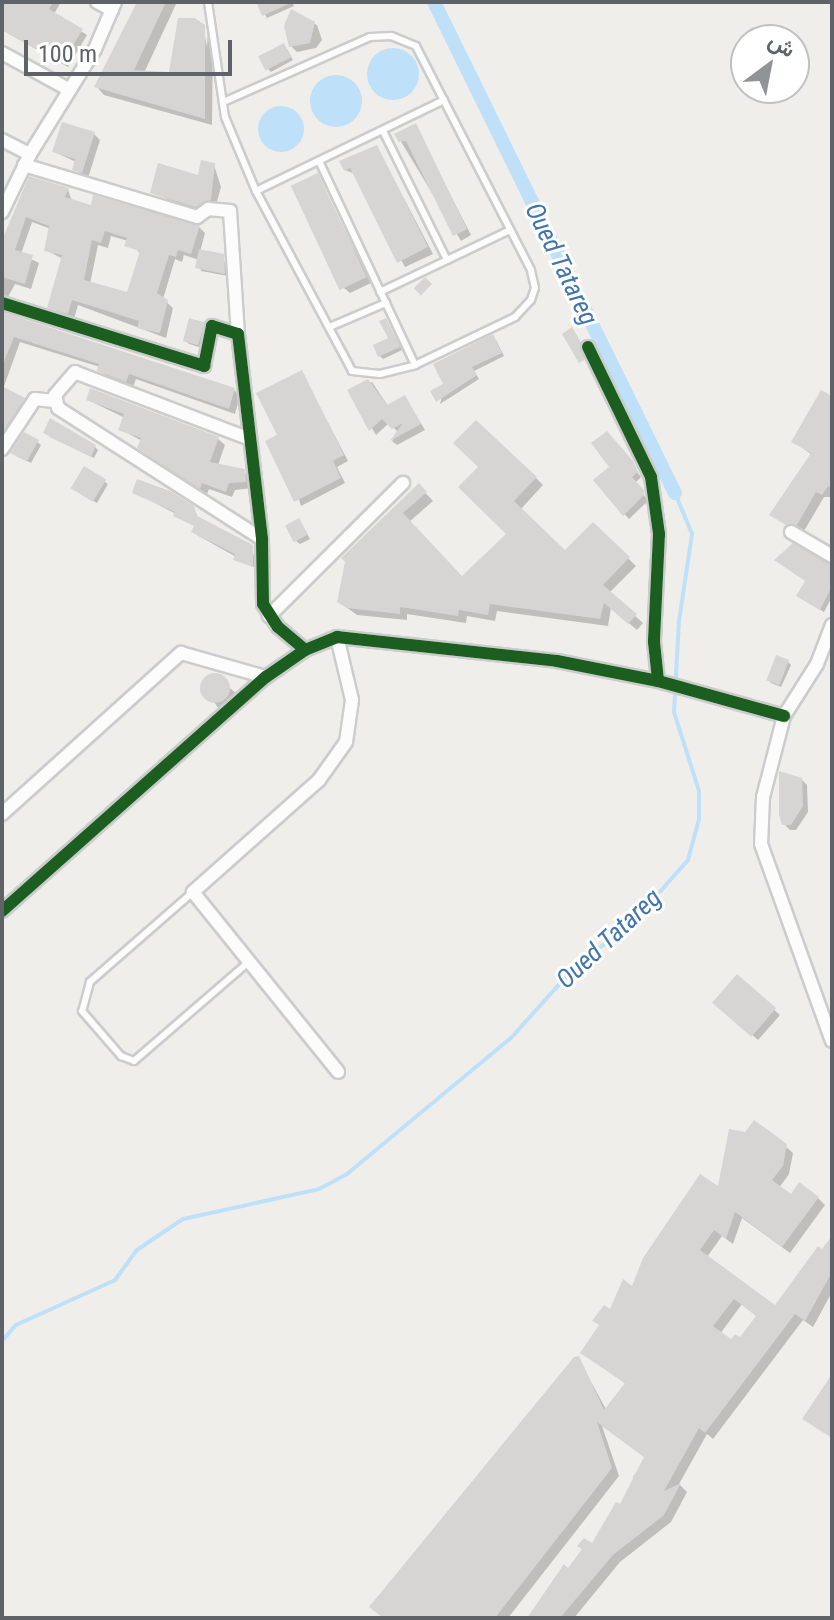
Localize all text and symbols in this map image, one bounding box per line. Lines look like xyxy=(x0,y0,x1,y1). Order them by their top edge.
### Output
scale bar xyxy=(28,24,236,74)
north arrow xyxy=(730,24,810,104)
text: ش xyxy=(764,27,800,63)
text: 100 m xyxy=(38,40,97,68)
water label: Oued Tatareg xyxy=(518,198,604,330)
water label: Oued Tatareg xyxy=(550,882,668,996)

